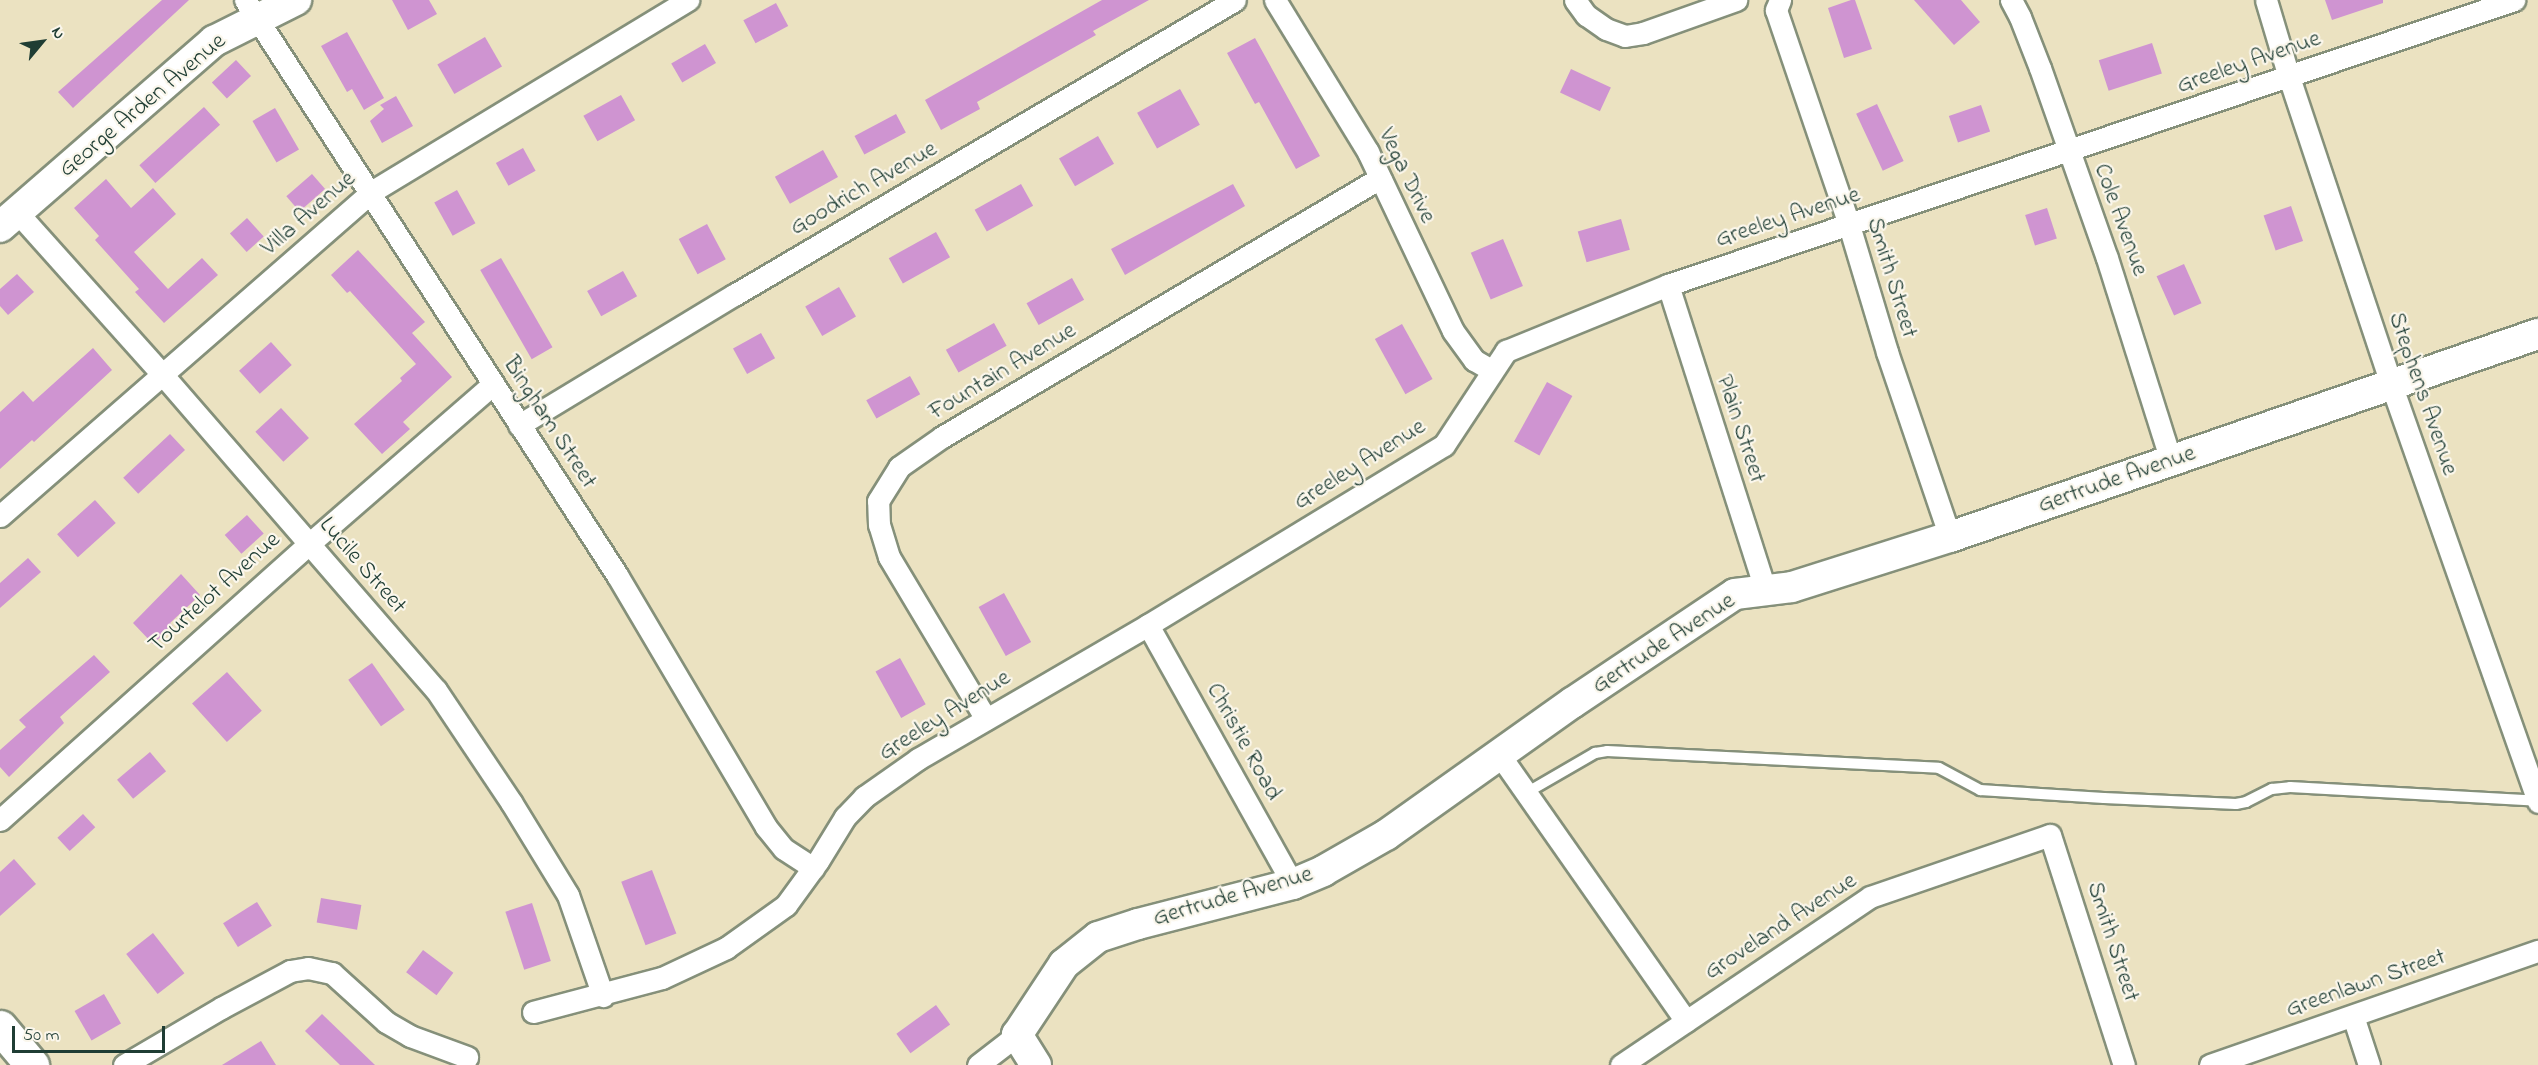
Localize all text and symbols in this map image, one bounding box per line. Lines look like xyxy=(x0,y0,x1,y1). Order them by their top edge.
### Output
north arrow xyxy=(12,12,72,72)
text: N xyxy=(45,23,71,44)
street label: Greeley Avenue xyxy=(2173,25,2325,101)
street label: George Arden Avenue xyxy=(54,28,232,184)
street label: Vega Drive xyxy=(1371,124,1441,228)
street label: Goodrich Avenue xyxy=(785,135,943,243)
street label: Cole Avenue xyxy=(2086,160,2154,280)
street label: Villa Avenue xyxy=(256,165,362,263)
street label: Greeley Avenue xyxy=(1712,181,1864,255)
street label: Smith Street xyxy=(1859,214,1923,342)
street label: Stephens Avenue xyxy=(2381,309,2463,479)
street label: Fountain Avenue xyxy=(924,317,1082,427)
street label: Bingham Street xyxy=(496,352,602,494)
street label: Plain Street xyxy=(1709,371,1771,487)
street label: Greeley Avenue xyxy=(1289,413,1431,517)
street label: Gertrude Avenue xyxy=(2035,440,2199,520)
street label: Lucile Street xyxy=(312,512,412,620)
street label: Tourtelot Avenue xyxy=(143,526,287,660)
street label: Gertrude Avenue xyxy=(1587,587,1741,701)
street label: Greeley Avenue xyxy=(874,664,1016,768)
street label: Christie Road xyxy=(1199,678,1287,806)
street label: Gertrude Avenue xyxy=(1150,861,1316,933)
street label: Groveland Avenue xyxy=(1699,867,1863,987)
street label: Smith Street xyxy=(2079,878,2145,1006)
street label: Greenlawn Street xyxy=(2282,943,2450,1025)
scale bar xyxy=(15,1014,168,1052)
text: 50 m xyxy=(23,1023,60,1049)

